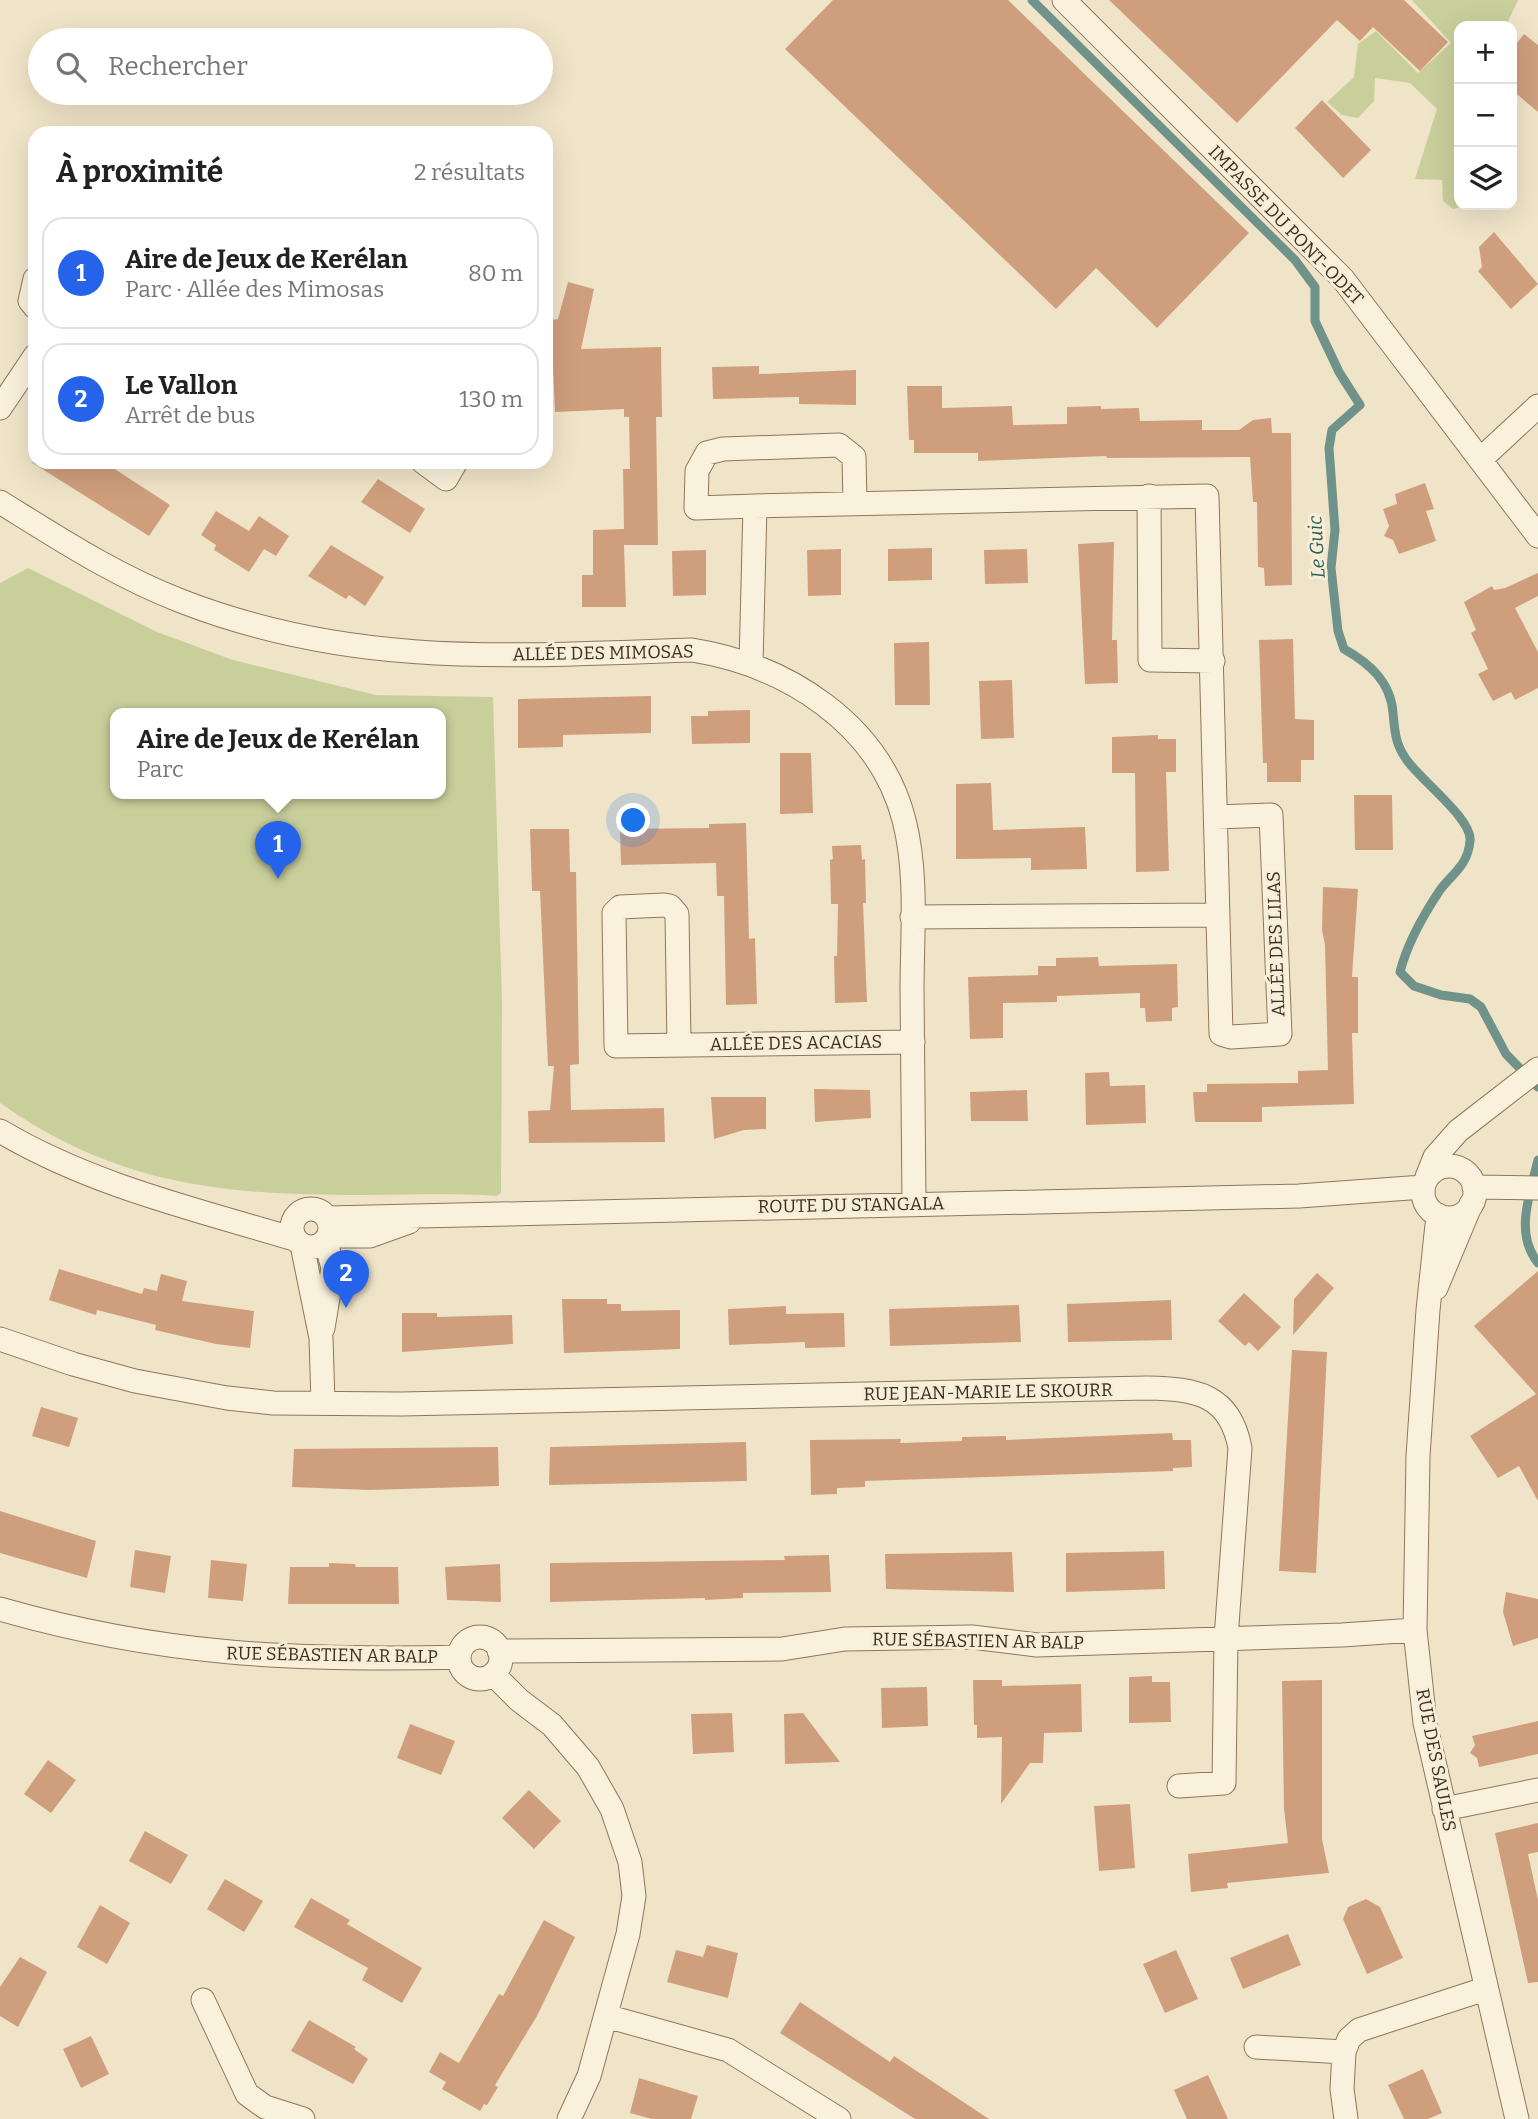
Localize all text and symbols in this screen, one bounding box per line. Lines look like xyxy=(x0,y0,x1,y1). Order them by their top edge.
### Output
map controls xyxy=(1454,21,1517,210)
button: + xyxy=(1454,21,1517,84)
search box xyxy=(28,28,553,105)
icon: search xyxy=(52,48,90,86)
text: Rechercher xyxy=(108,51,248,82)
button: − xyxy=(1454,84,1517,147)
street label: IMPASSE DU PONT-ODET xyxy=(1204,141,1368,310)
button: layers xyxy=(1454,147,1517,210)
text: À proximité xyxy=(56,154,223,190)
text: 2 résultats xyxy=(414,158,525,186)
text: Aire de Jeux de Kerélan xyxy=(125,244,408,275)
text: 1 xyxy=(76,259,86,287)
text: 80 m xyxy=(468,259,523,287)
text: Parc · Allée des Mimosas xyxy=(125,275,384,303)
text: Le Vallon xyxy=(125,370,237,401)
text: 2 xyxy=(75,385,87,413)
text: 130 m xyxy=(459,385,523,413)
text: Arrêt de bus xyxy=(125,401,255,429)
water label: Le Guic xyxy=(1303,515,1330,579)
street label: ALLÉE DES MIMOSAS xyxy=(512,639,694,666)
popup xyxy=(110,708,446,799)
text: Aire de Jeux de Kerélan xyxy=(137,724,419,755)
text: Parc xyxy=(137,755,184,783)
your location xyxy=(616,803,650,837)
pin: 1 xyxy=(255,821,301,879)
street label: ALLÉE DES LILAS xyxy=(1261,871,1290,1017)
street label: ALLÉE DES ACACIAS xyxy=(710,1029,882,1056)
street label: ROUTE DU STANGALA xyxy=(757,1192,945,1218)
pin: 2 xyxy=(323,1250,369,1308)
street label: RUE JEAN-MARIE LE SKOURR xyxy=(863,1379,1113,1405)
street label: RUE SÉBASTIEN AR BALP xyxy=(872,1627,1084,1654)
street label: RUE SÉBASTIEN AR BALP xyxy=(226,1641,438,1668)
street label: RUE DES SAULES xyxy=(1411,1687,1461,1833)

